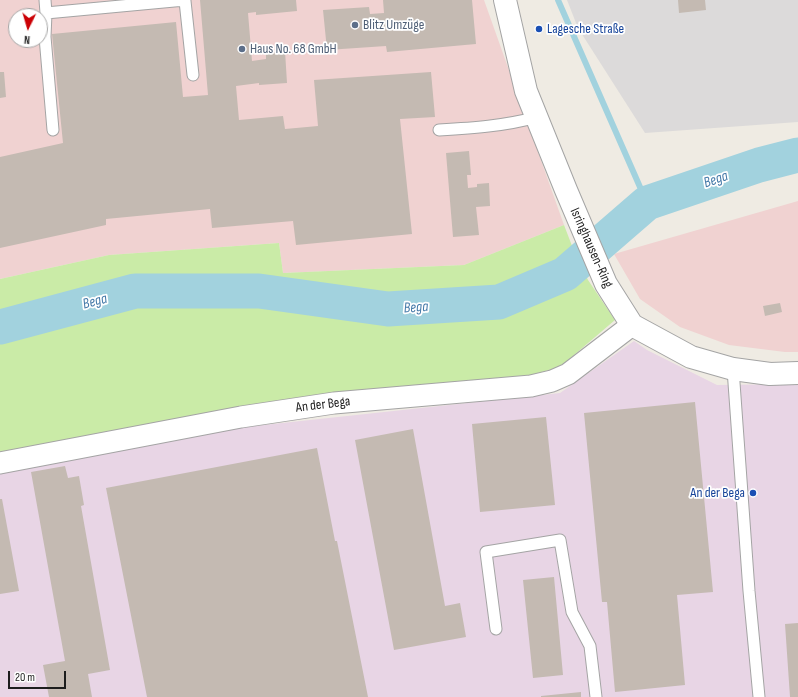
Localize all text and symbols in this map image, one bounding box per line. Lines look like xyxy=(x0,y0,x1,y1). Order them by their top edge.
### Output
north arrow xyxy=(8,8,48,48)
place label: Blitz Umzüge xyxy=(363,17,424,33)
marker: Blitz Umzüge xyxy=(350,20,360,30)
place label: Lagesche Straße xyxy=(547,21,624,37)
marker: Lagesche Straße xyxy=(534,24,544,34)
text: N xyxy=(24,33,30,46)
place label: Haus No. 68 GmbH xyxy=(250,41,337,57)
marker: Haus No. 68 GmbH xyxy=(237,44,247,54)
water label: Bega xyxy=(701,167,731,193)
street label: Isringhausen-Ring xyxy=(566,205,616,291)
water label: Bega xyxy=(81,290,109,314)
water label: Bega xyxy=(403,298,429,318)
street label: An der Bega xyxy=(295,393,351,417)
place label: An der Bega xyxy=(690,485,745,501)
marker: An der Bega xyxy=(748,488,758,498)
scale bar xyxy=(10,663,68,689)
text: 20 m xyxy=(15,670,35,685)

